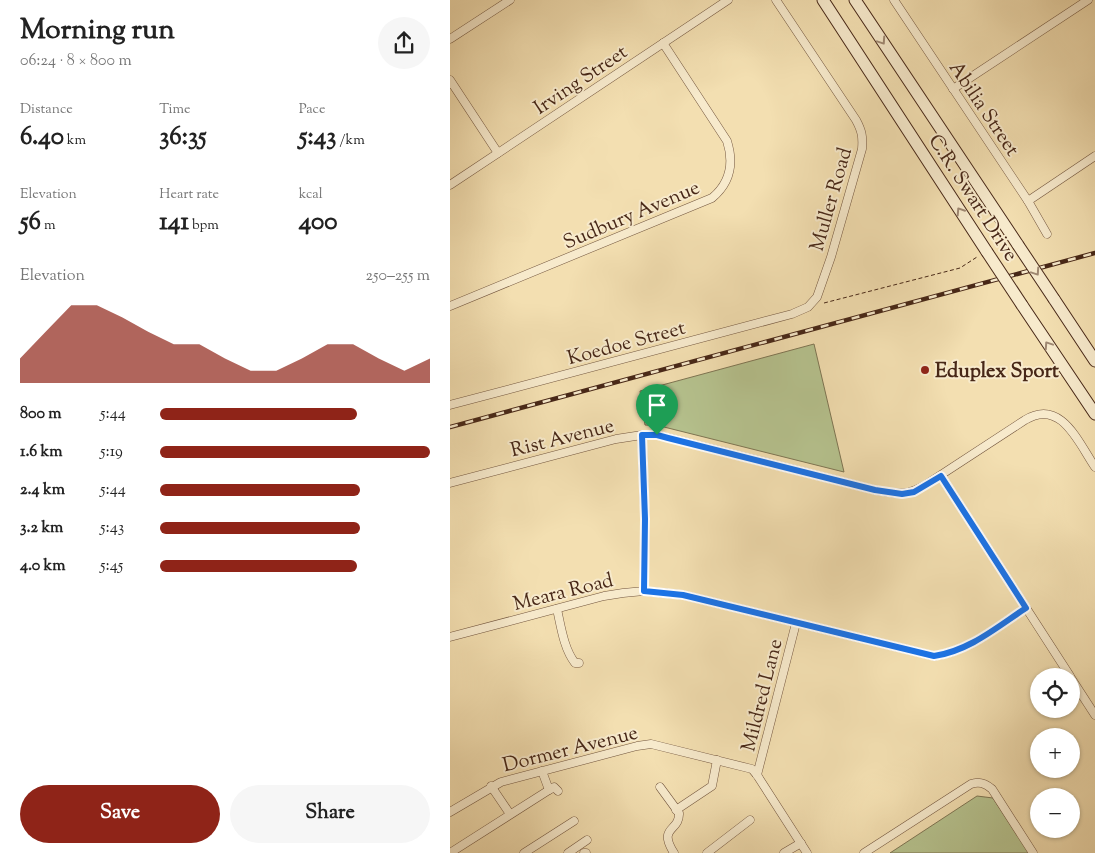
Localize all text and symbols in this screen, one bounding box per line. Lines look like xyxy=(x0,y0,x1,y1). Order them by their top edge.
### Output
text: Morning run xyxy=(20,11,175,51)
button: share xyxy=(378,17,430,69)
one-way arrow xyxy=(875,35,885,44)
street label: Irving Street xyxy=(529,39,634,123)
text: 06:24 · 8 × 800 m xyxy=(20,50,132,73)
street label: Abilia Street xyxy=(940,56,1026,163)
text: Distance xyxy=(20,100,73,120)
text: Time xyxy=(159,100,190,120)
text: Pace xyxy=(299,100,325,120)
text: 6.40 xyxy=(20,120,64,156)
text: 36:35 xyxy=(159,120,207,156)
text: 5:43 xyxy=(299,120,336,156)
street label: C.R. Swart Drive xyxy=(920,129,1024,268)
text: km xyxy=(64,131,86,151)
text: /km xyxy=(336,131,365,151)
street label: Muller Road xyxy=(804,144,861,255)
street label: Sudbury Avenue xyxy=(559,174,705,258)
text: Elevation xyxy=(20,185,77,205)
text: Heart rate xyxy=(159,185,219,205)
text: kcal xyxy=(299,185,323,205)
text: 56 xyxy=(20,205,41,241)
text: 141 xyxy=(159,205,189,241)
text: 400 xyxy=(299,205,337,241)
one-way arrow xyxy=(957,207,966,216)
text: m xyxy=(41,216,56,236)
text: bpm xyxy=(189,216,219,236)
text: Elevation xyxy=(20,265,85,288)
text: 250–255 m xyxy=(366,265,430,288)
one-way arrow xyxy=(1030,266,1039,275)
street label: Koedoe Street xyxy=(564,315,689,374)
one-way arrow xyxy=(1045,341,1055,350)
place label: Eduplex Sport xyxy=(935,358,1059,387)
marker: Eduplex Sport xyxy=(919,364,931,376)
pin xyxy=(636,384,678,435)
icon: arrive xyxy=(643,391,671,419)
text: 800 m xyxy=(20,403,62,426)
text: 5:44 xyxy=(100,403,126,426)
street label: Rist Avenue xyxy=(508,413,617,466)
text: 1.6 km xyxy=(20,441,62,464)
text: 5:19 xyxy=(100,441,123,464)
text: 2.4 km xyxy=(20,479,65,502)
text: 5:44 xyxy=(100,479,126,502)
text: 3.2 km xyxy=(20,517,63,540)
text: 5:43 xyxy=(100,517,124,540)
text: 4.0 km xyxy=(20,555,66,578)
text: 5:45 xyxy=(100,555,123,578)
street label: Meara Road xyxy=(510,567,617,620)
street label: Mildred Lane xyxy=(735,636,791,755)
map controls xyxy=(1030,668,1080,838)
button: locate xyxy=(1030,668,1080,718)
street label: Dormer Avenue xyxy=(500,720,641,781)
button: + xyxy=(1030,728,1080,778)
button: Save xyxy=(20,785,220,843)
button: Share xyxy=(230,785,430,843)
button: − xyxy=(1030,788,1080,838)

